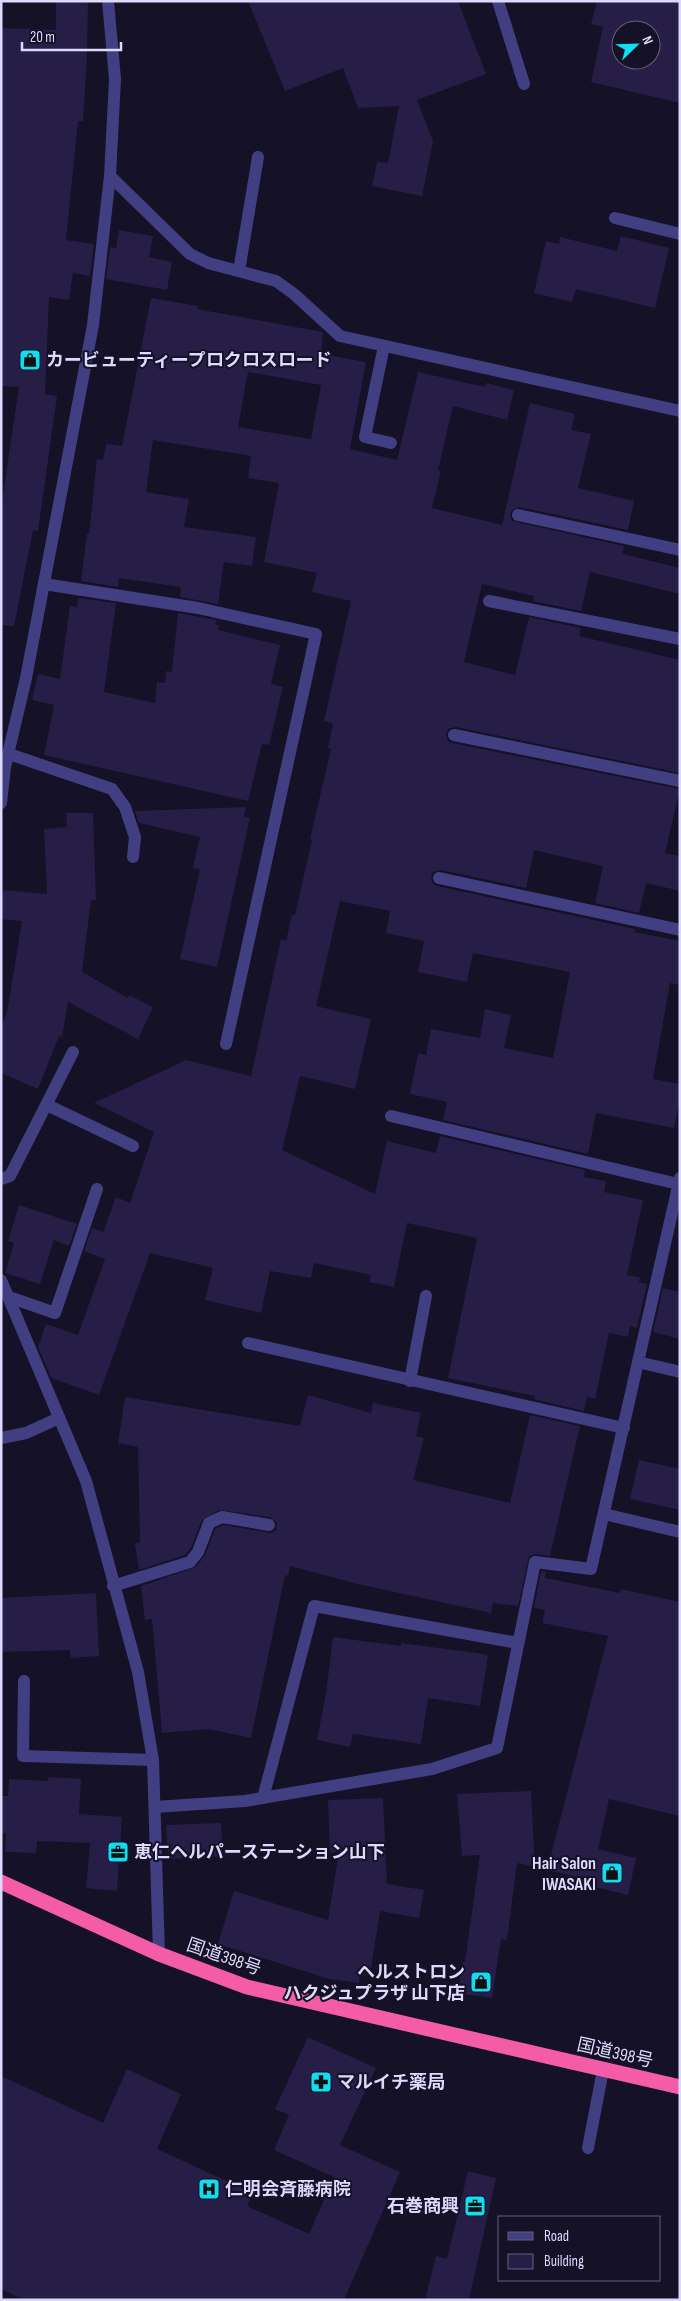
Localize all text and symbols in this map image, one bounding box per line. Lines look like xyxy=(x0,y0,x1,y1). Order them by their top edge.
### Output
scale bar xyxy=(22,20,121,52)
north arrow xyxy=(611,20,661,70)
text: 20 m xyxy=(30,28,55,47)
text: N xyxy=(638,33,657,47)
shop icon: カービューティープロクロスロード xyxy=(18,348,42,372)
place label: カービューティープロクロスロード xyxy=(46,350,332,371)
office icon: 恵仁ヘルパーステーション山下 xyxy=(106,1840,130,1864)
place label: 恵仁ヘルパーステーション山下 xyxy=(134,1842,385,1863)
place label: Hair Salon IWASAKI xyxy=(532,1853,596,1895)
shop icon: Hair Salon IWASAKI xyxy=(600,1861,624,1885)
street label: 国道398号 xyxy=(184,1934,264,1980)
place label: ヘルストロン ハクジュプラザ 山下店 xyxy=(283,1962,465,2004)
shop icon: ヘルストロン ハクジュプラザ 山下店 xyxy=(469,1970,493,1994)
street label: 国道398号 xyxy=(575,2034,655,2072)
pharmacy icon: マルイチ薬局 xyxy=(309,2070,333,2094)
place label: マルイチ薬局 xyxy=(337,2072,445,2093)
hospital icon: 仁明会斉藤病院 xyxy=(197,2177,221,2201)
place label: 仁明会斉藤病院 xyxy=(225,2179,351,2200)
office icon: 石巻商興 xyxy=(463,2194,487,2218)
place label: 石巻商興 xyxy=(387,2196,459,2217)
legend xyxy=(498,2216,661,2281)
text: Road xyxy=(544,2227,569,2246)
text: Building xyxy=(544,2252,584,2271)

